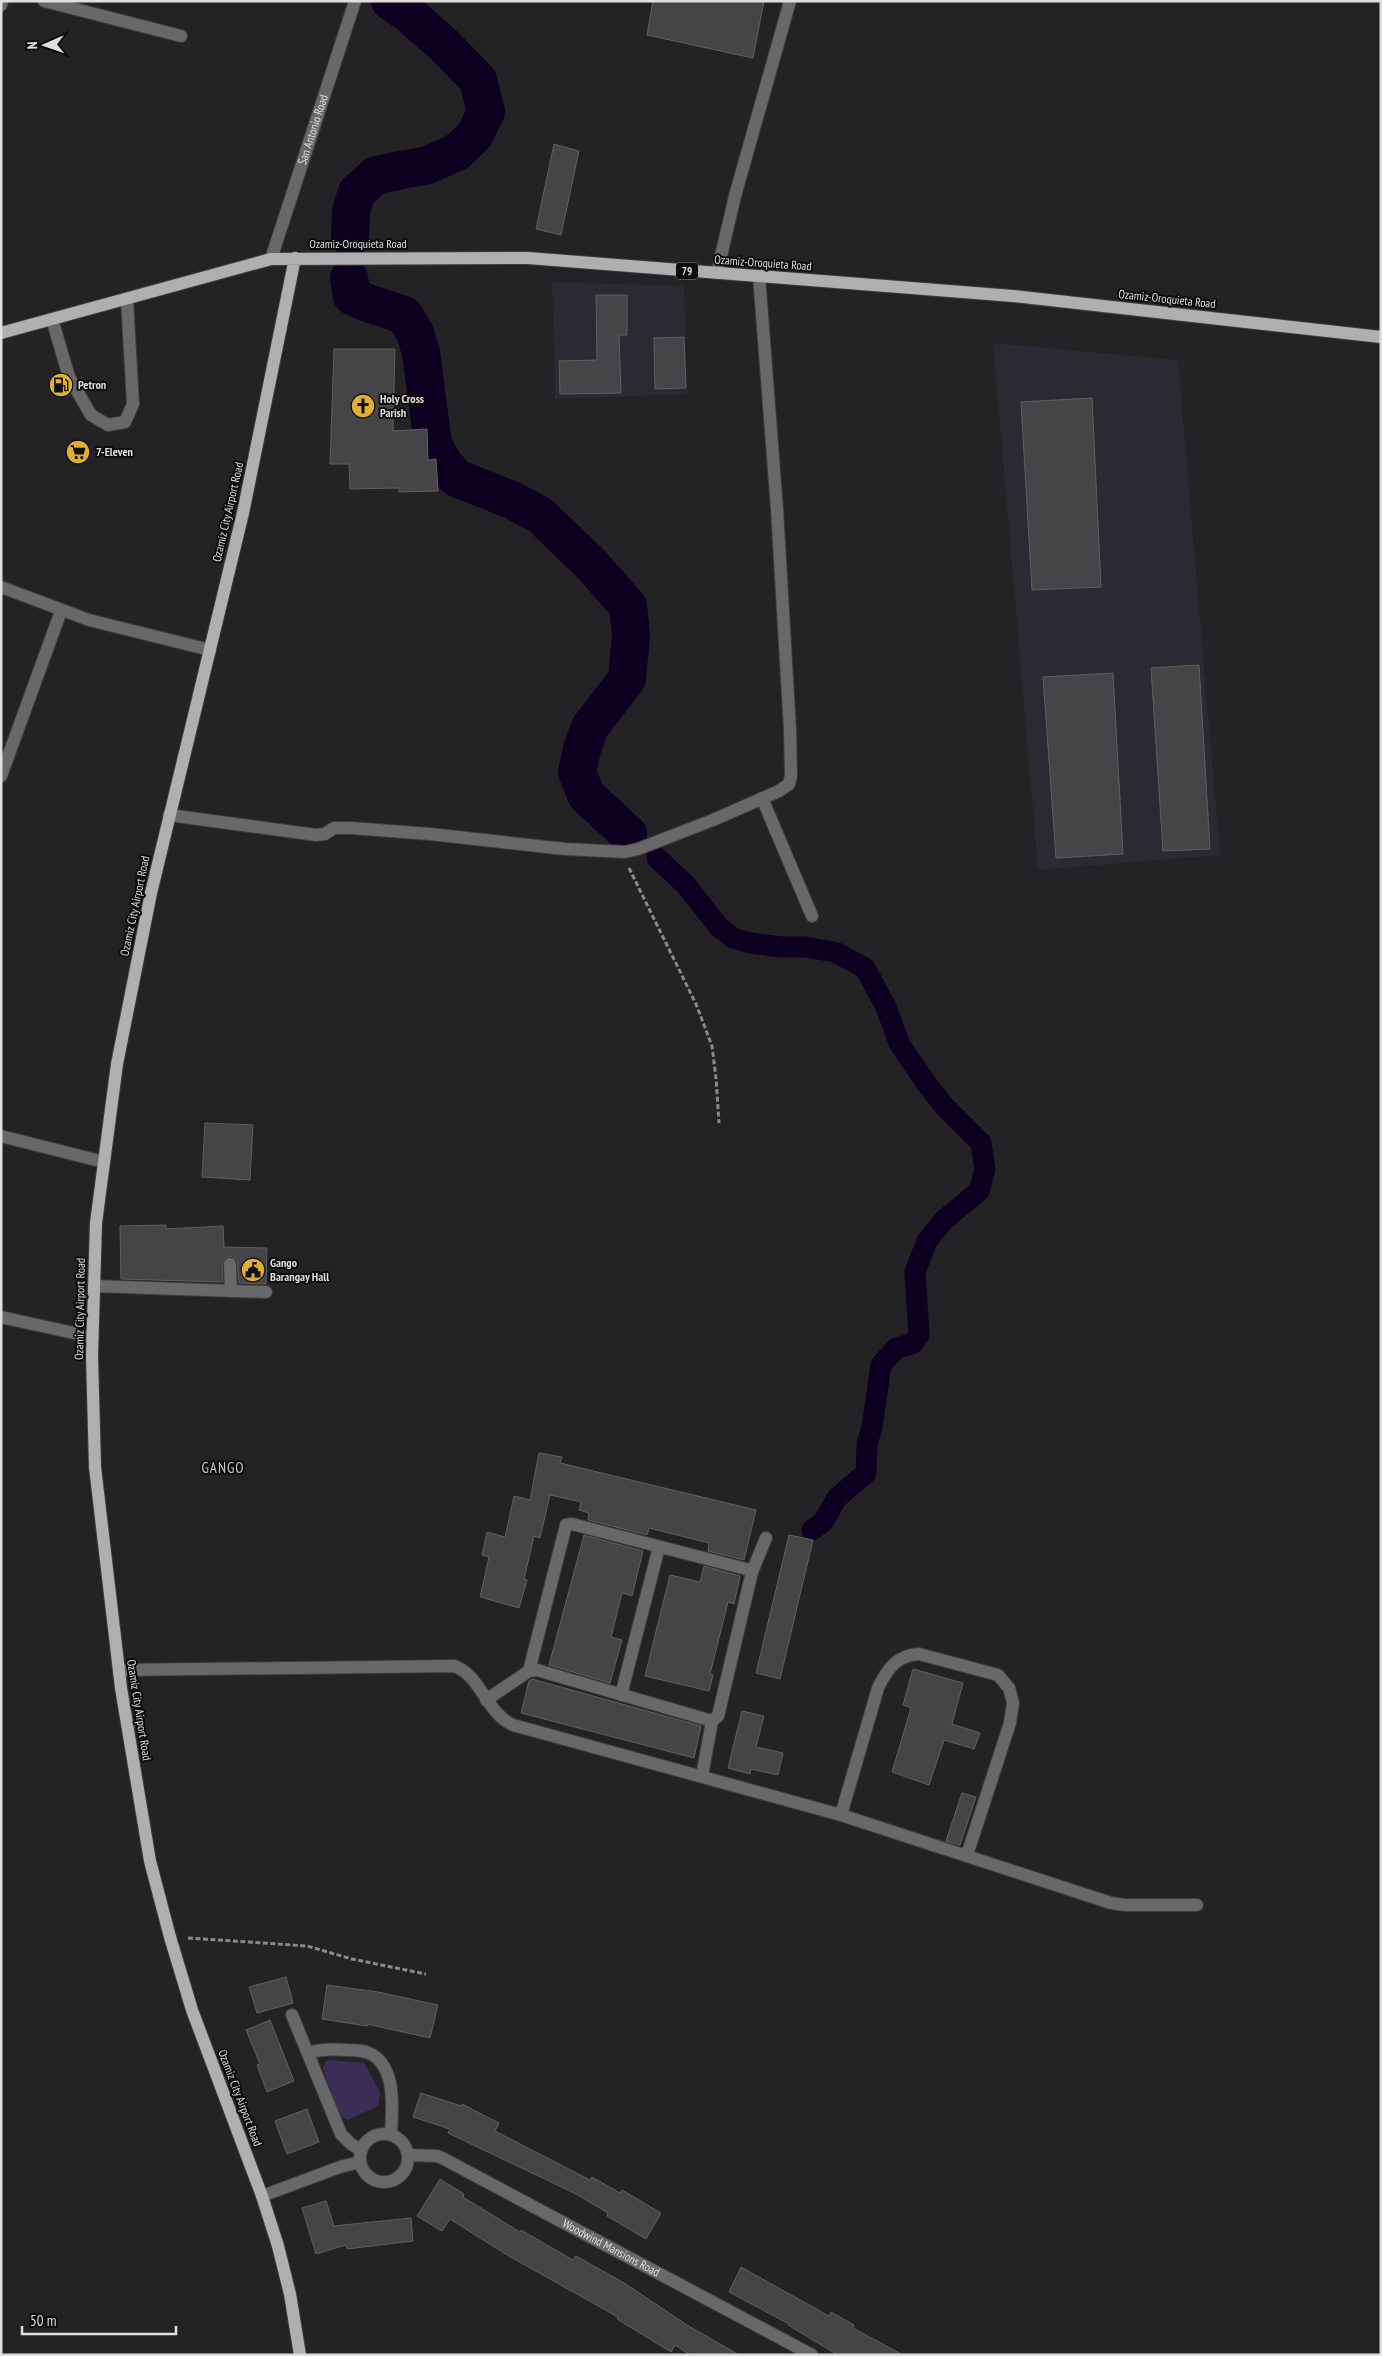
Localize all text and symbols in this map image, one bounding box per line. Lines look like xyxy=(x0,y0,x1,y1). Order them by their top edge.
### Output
north arrow xyxy=(20,20,70,70)
text: N xyxy=(23,41,41,50)
street label: San Antonio Road xyxy=(294,93,331,167)
street label: Ozamiz-Oroquieta Road xyxy=(309,236,407,251)
street label: Ozamiz-Oroquieta Road xyxy=(714,252,812,273)
road number: 79 xyxy=(676,262,698,280)
street label: Ozamiz-Oroquieta Road xyxy=(1118,286,1216,311)
fuel station icon: Petron xyxy=(48,372,74,398)
place label: Petron xyxy=(78,377,106,392)
place label: Holy Cross Parish xyxy=(380,391,424,420)
church icon: Holy Cross Parish xyxy=(350,393,376,419)
supermarket icon: 7-Eleven xyxy=(65,439,91,465)
place label: 7-Eleven xyxy=(96,444,133,459)
street label: Ozamiz City Airport Road xyxy=(209,460,246,563)
street label: Ozamiz City Airport Road xyxy=(117,854,152,957)
place label: Gango Barangay Hall xyxy=(270,1255,329,1284)
public building icon: Gango Barangay Hall xyxy=(240,1257,266,1283)
street label: Ozamiz City Airport Road xyxy=(71,1258,88,1360)
district label: GANGO xyxy=(201,1458,245,1477)
street label: Ozamiz City Airport Road xyxy=(124,1658,155,1762)
street label: Ozamiz City Airport Road xyxy=(215,2047,266,2148)
street label: Woodwind Mansions Road xyxy=(560,2216,663,2280)
scale bar xyxy=(22,2304,176,2336)
text: 50 m xyxy=(30,2311,56,2330)

